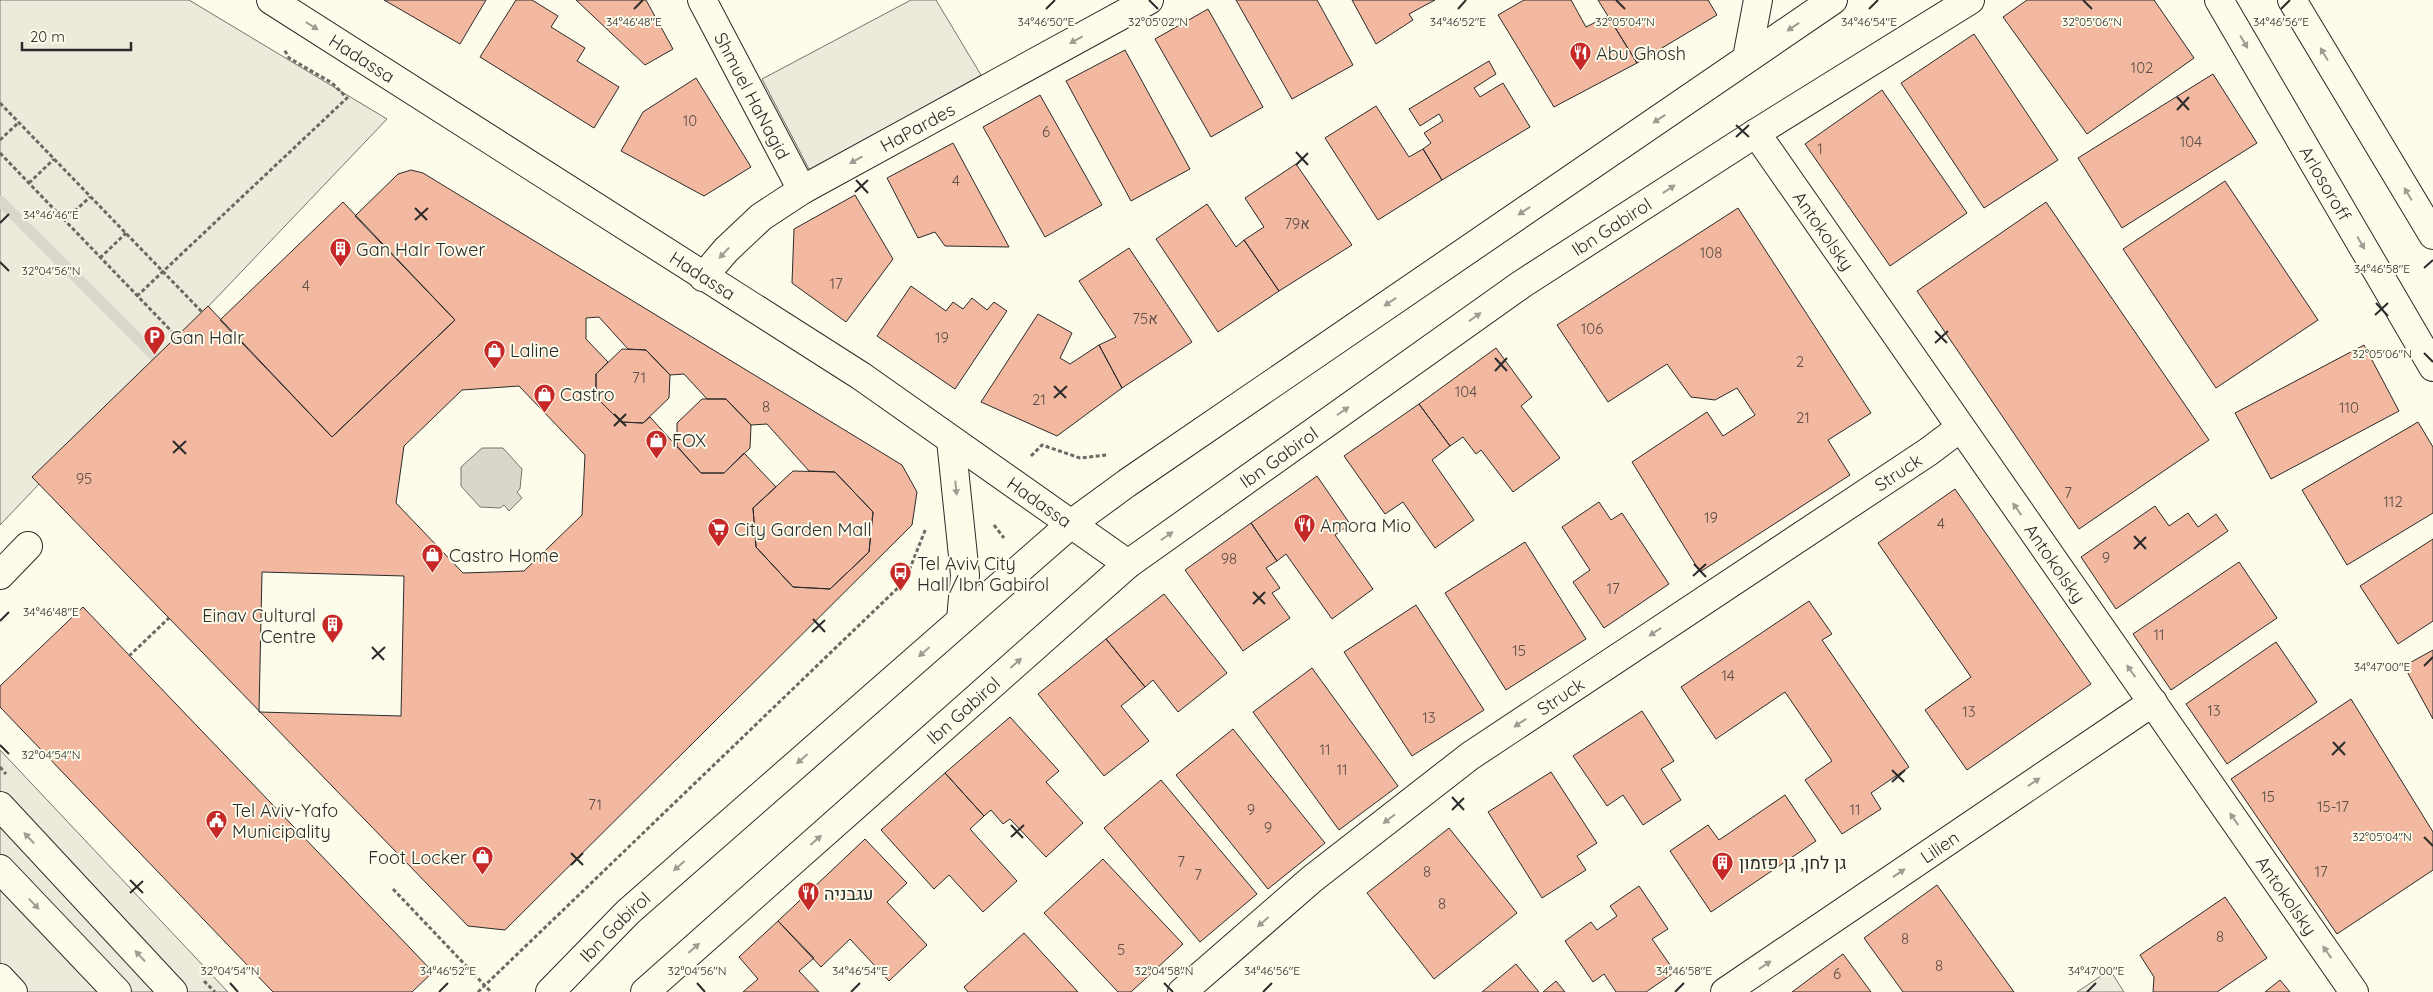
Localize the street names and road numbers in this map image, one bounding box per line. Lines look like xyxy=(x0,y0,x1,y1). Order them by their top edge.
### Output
street label: Shmuel HaNagid xyxy=(709,28,795,163)
street label: Hadassa xyxy=(325,29,399,88)
street label: HaPardes xyxy=(876,97,958,157)
street label: Arlosoroff xyxy=(2295,141,2357,225)
street label: Antokolsky xyxy=(1788,187,1860,275)
street label: Ibn Gabirol xyxy=(1567,192,1656,261)
street label: Hadassa xyxy=(666,246,740,305)
street label: Ibn Gabirol xyxy=(1235,421,1322,493)
street label: Struck xyxy=(1870,448,1926,496)
street label: Hadassa xyxy=(1003,471,1076,532)
street label: Antokolsky xyxy=(2020,519,2091,607)
street label: Ibn Gabirol xyxy=(921,671,1005,749)
street label: Struck xyxy=(1532,672,1589,720)
street label: Lilien xyxy=(1916,825,1963,868)
street label: Antokolsky xyxy=(2251,851,2322,940)
street label: Ibn Gabirol xyxy=(574,886,655,967)

